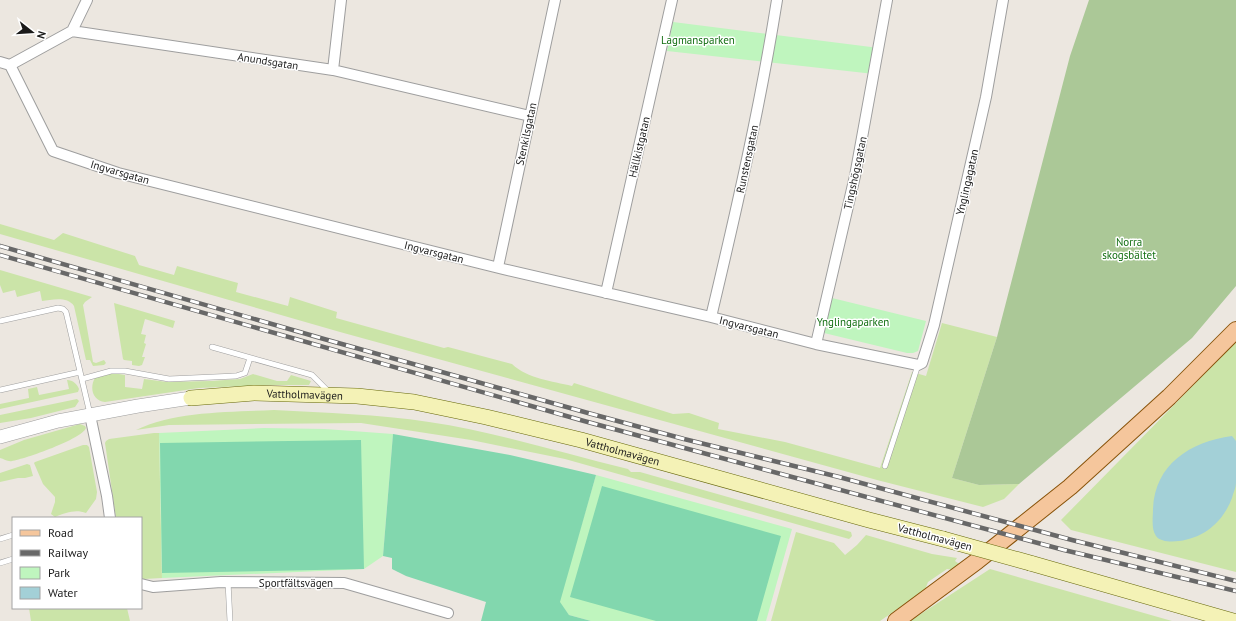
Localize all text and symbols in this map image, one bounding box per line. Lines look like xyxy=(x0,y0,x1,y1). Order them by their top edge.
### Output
north arrow xyxy=(12,12,52,52)
text: N xyxy=(34,29,49,40)
park label: Lagmansparken xyxy=(661,33,735,47)
street label: Anundsgatan xyxy=(237,49,299,73)
street label: Stenkilsgatan xyxy=(513,101,539,167)
street label: Hällkistgatan xyxy=(625,115,653,179)
street label: Runstensgatan xyxy=(733,124,761,194)
street label: Tingshögsgatan xyxy=(840,135,870,211)
street label: Ynglingagatan xyxy=(953,148,981,216)
street label: Ingvarsgatan xyxy=(89,157,151,187)
park label: Norra skogsbältet xyxy=(1102,235,1156,262)
street label: Ingvarsgatan xyxy=(403,238,465,266)
street label: Ingvarsgatan xyxy=(718,313,780,341)
park label: Ynglingaparken xyxy=(817,315,889,329)
street label: Vattholmavägen xyxy=(265,386,343,403)
street label: Vattholmavägen xyxy=(583,434,661,469)
legend xyxy=(12,517,142,609)
street label: Vattholmavägen xyxy=(895,520,974,554)
text: Road xyxy=(48,525,73,540)
text: Railway xyxy=(48,545,88,560)
text: Park xyxy=(48,565,70,580)
street label: Sportfältsvägen xyxy=(259,576,333,590)
text: Water xyxy=(48,585,78,600)

